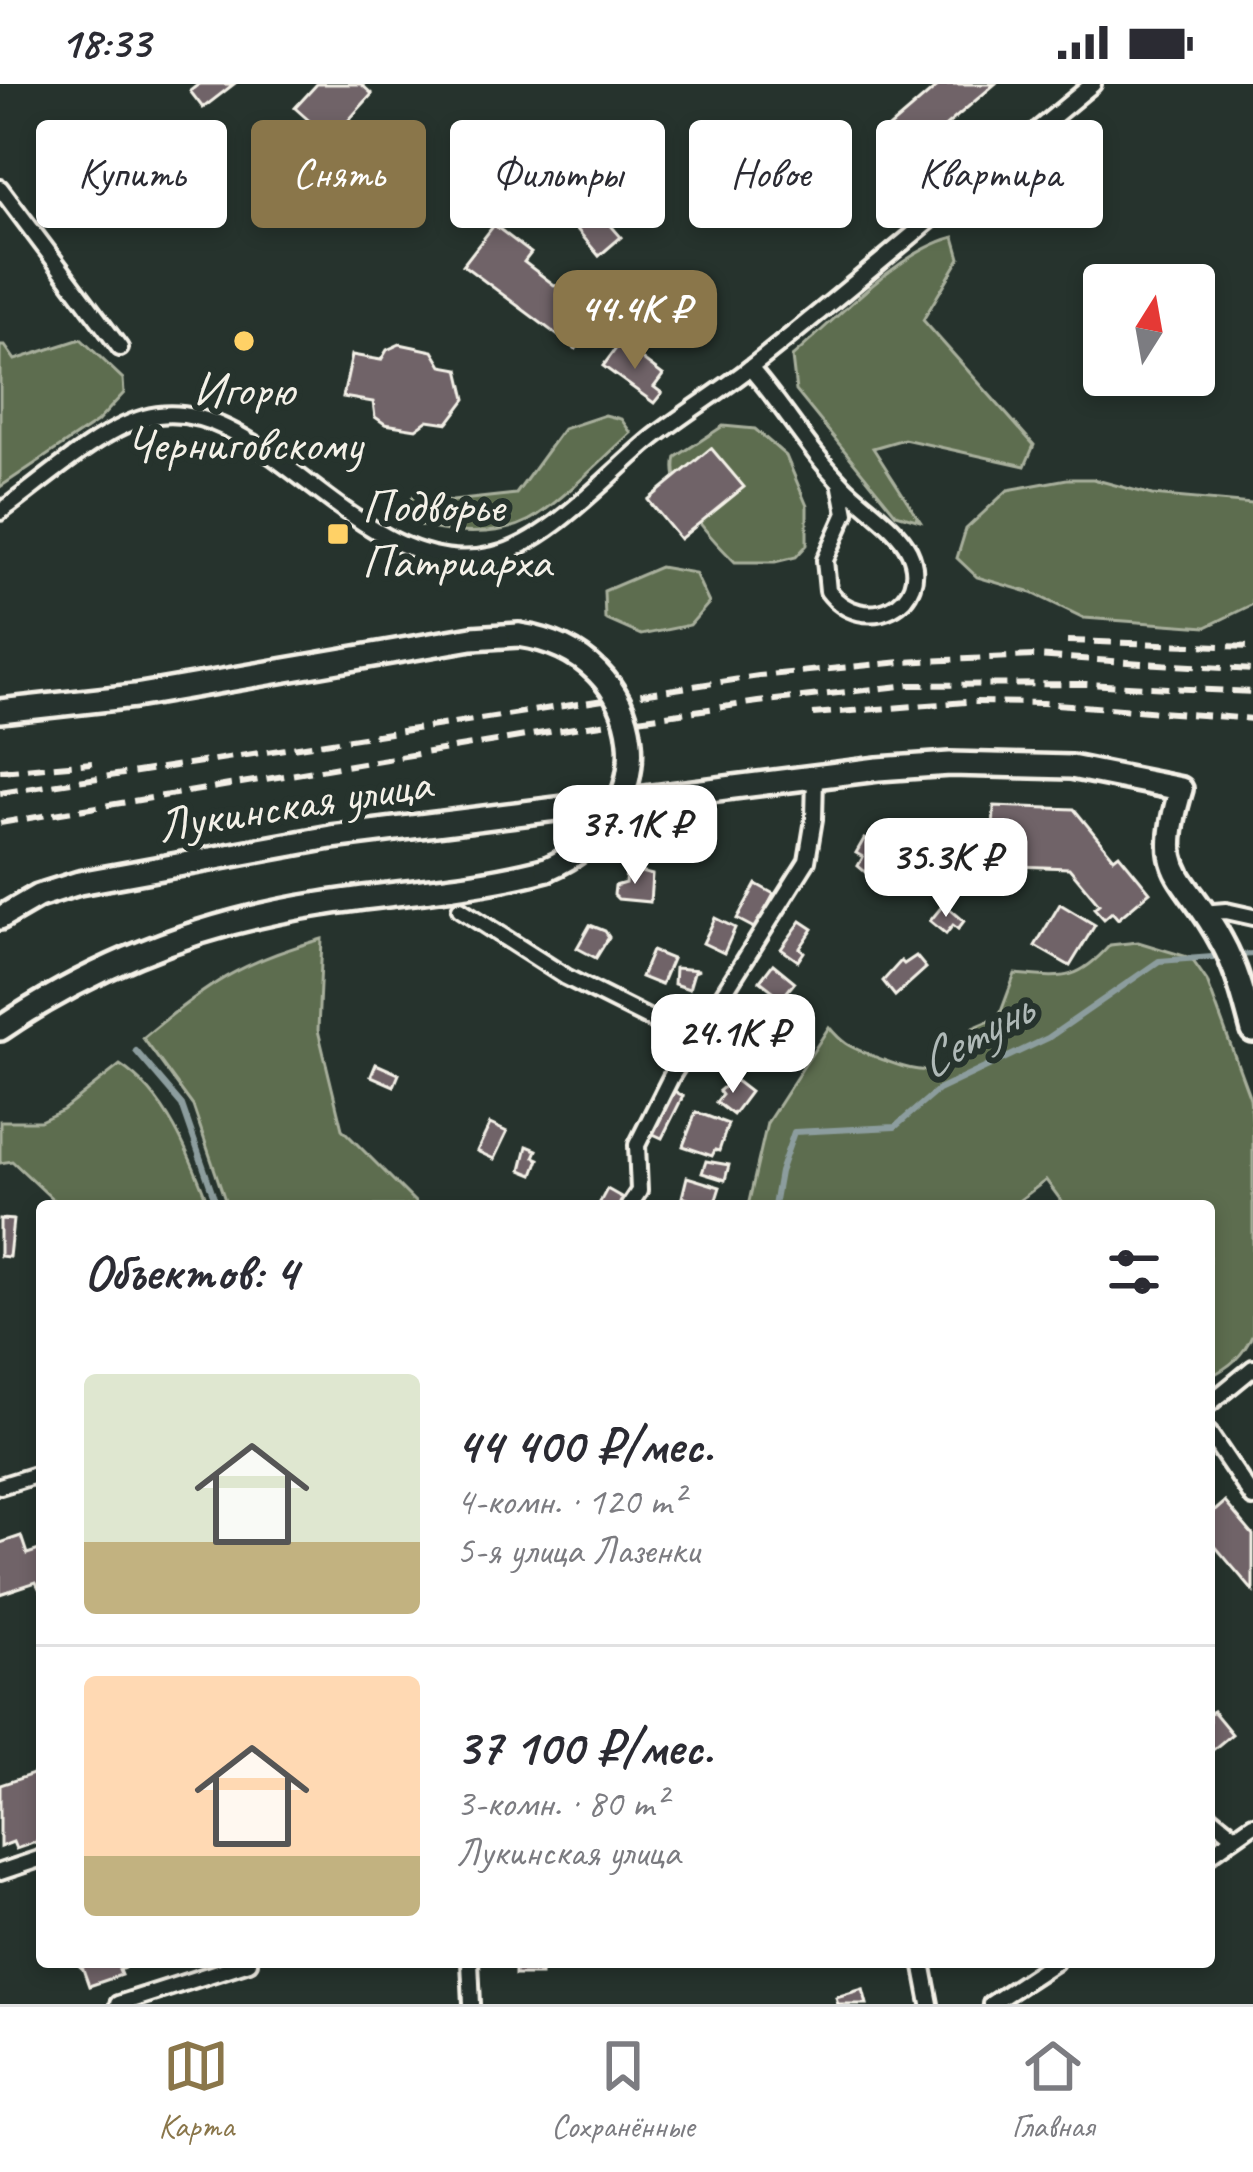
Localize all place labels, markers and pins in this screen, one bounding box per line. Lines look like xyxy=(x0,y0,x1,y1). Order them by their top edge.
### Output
pin: 44.4K ₽ xyxy=(524,270,746,372)
marker: Игорю Черниговскому xyxy=(231,328,257,354)
place label: Игорю Черниговскому xyxy=(126,359,366,474)
place label: Подворье Патриарха xyxy=(362,476,554,591)
marker: Подворье Патриарха xyxy=(325,521,351,547)
pin: 37.1K ₽ xyxy=(524,785,746,887)
pin: 35.3K ₽ xyxy=(835,818,1057,920)
pin: 24.1K ₽ xyxy=(622,994,844,1096)

